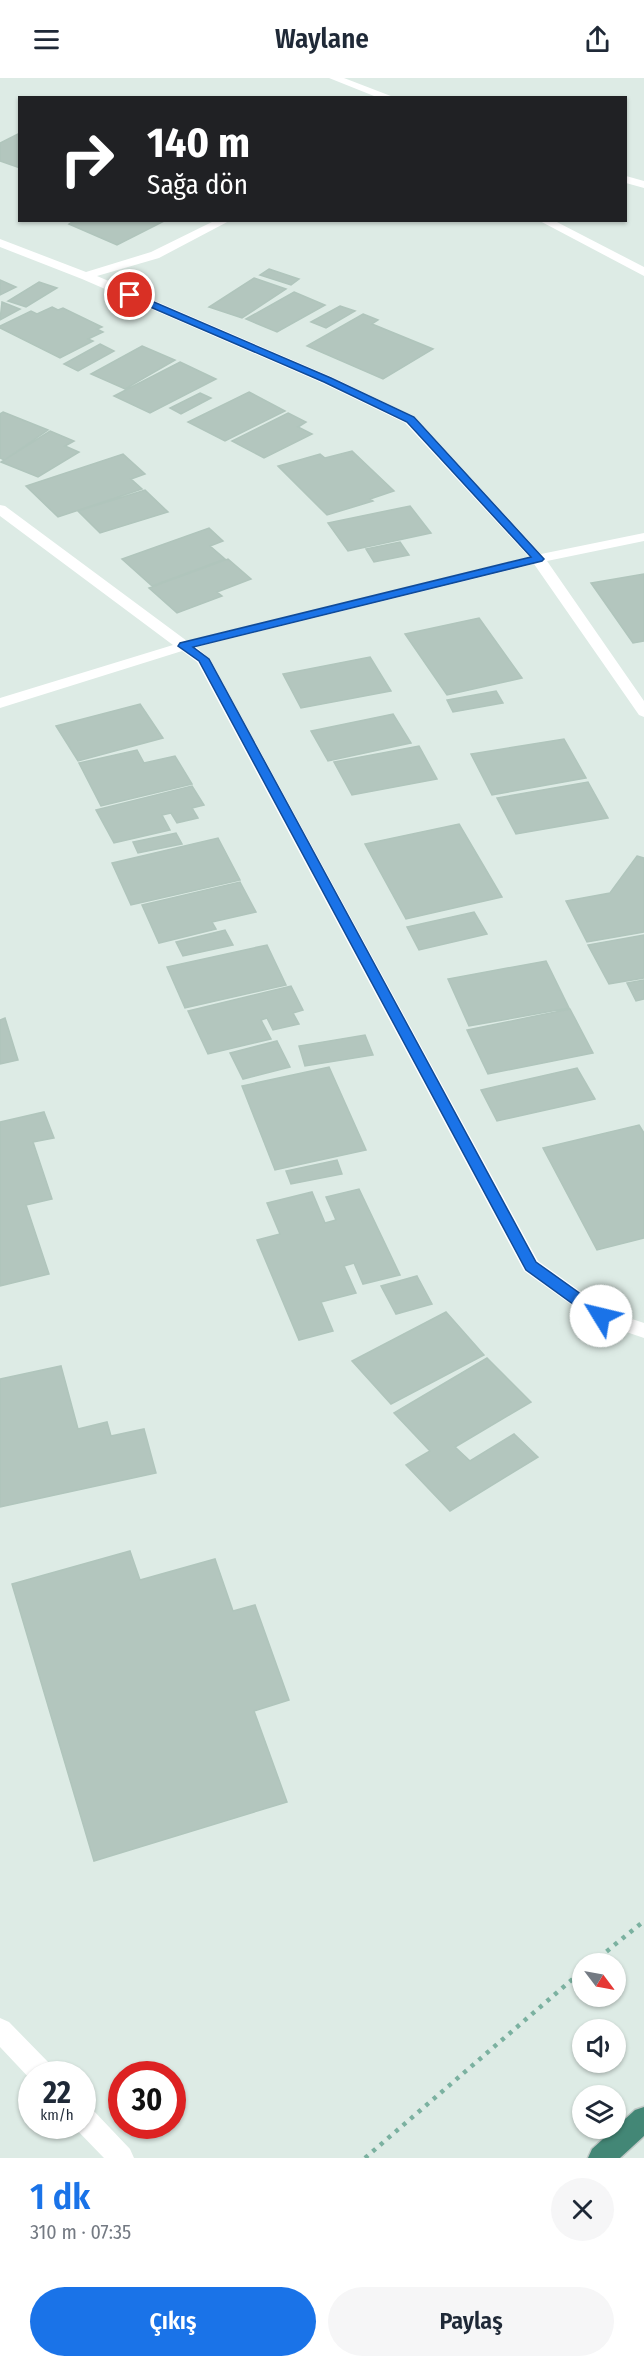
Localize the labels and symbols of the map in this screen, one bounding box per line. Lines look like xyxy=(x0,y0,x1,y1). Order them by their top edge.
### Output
pin xyxy=(104,269,155,320)
position arrow xyxy=(569,1284,633,1348)
north arrow xyxy=(572,1953,626,2007)
speed limit sign: 30 xyxy=(108,2061,186,2139)

